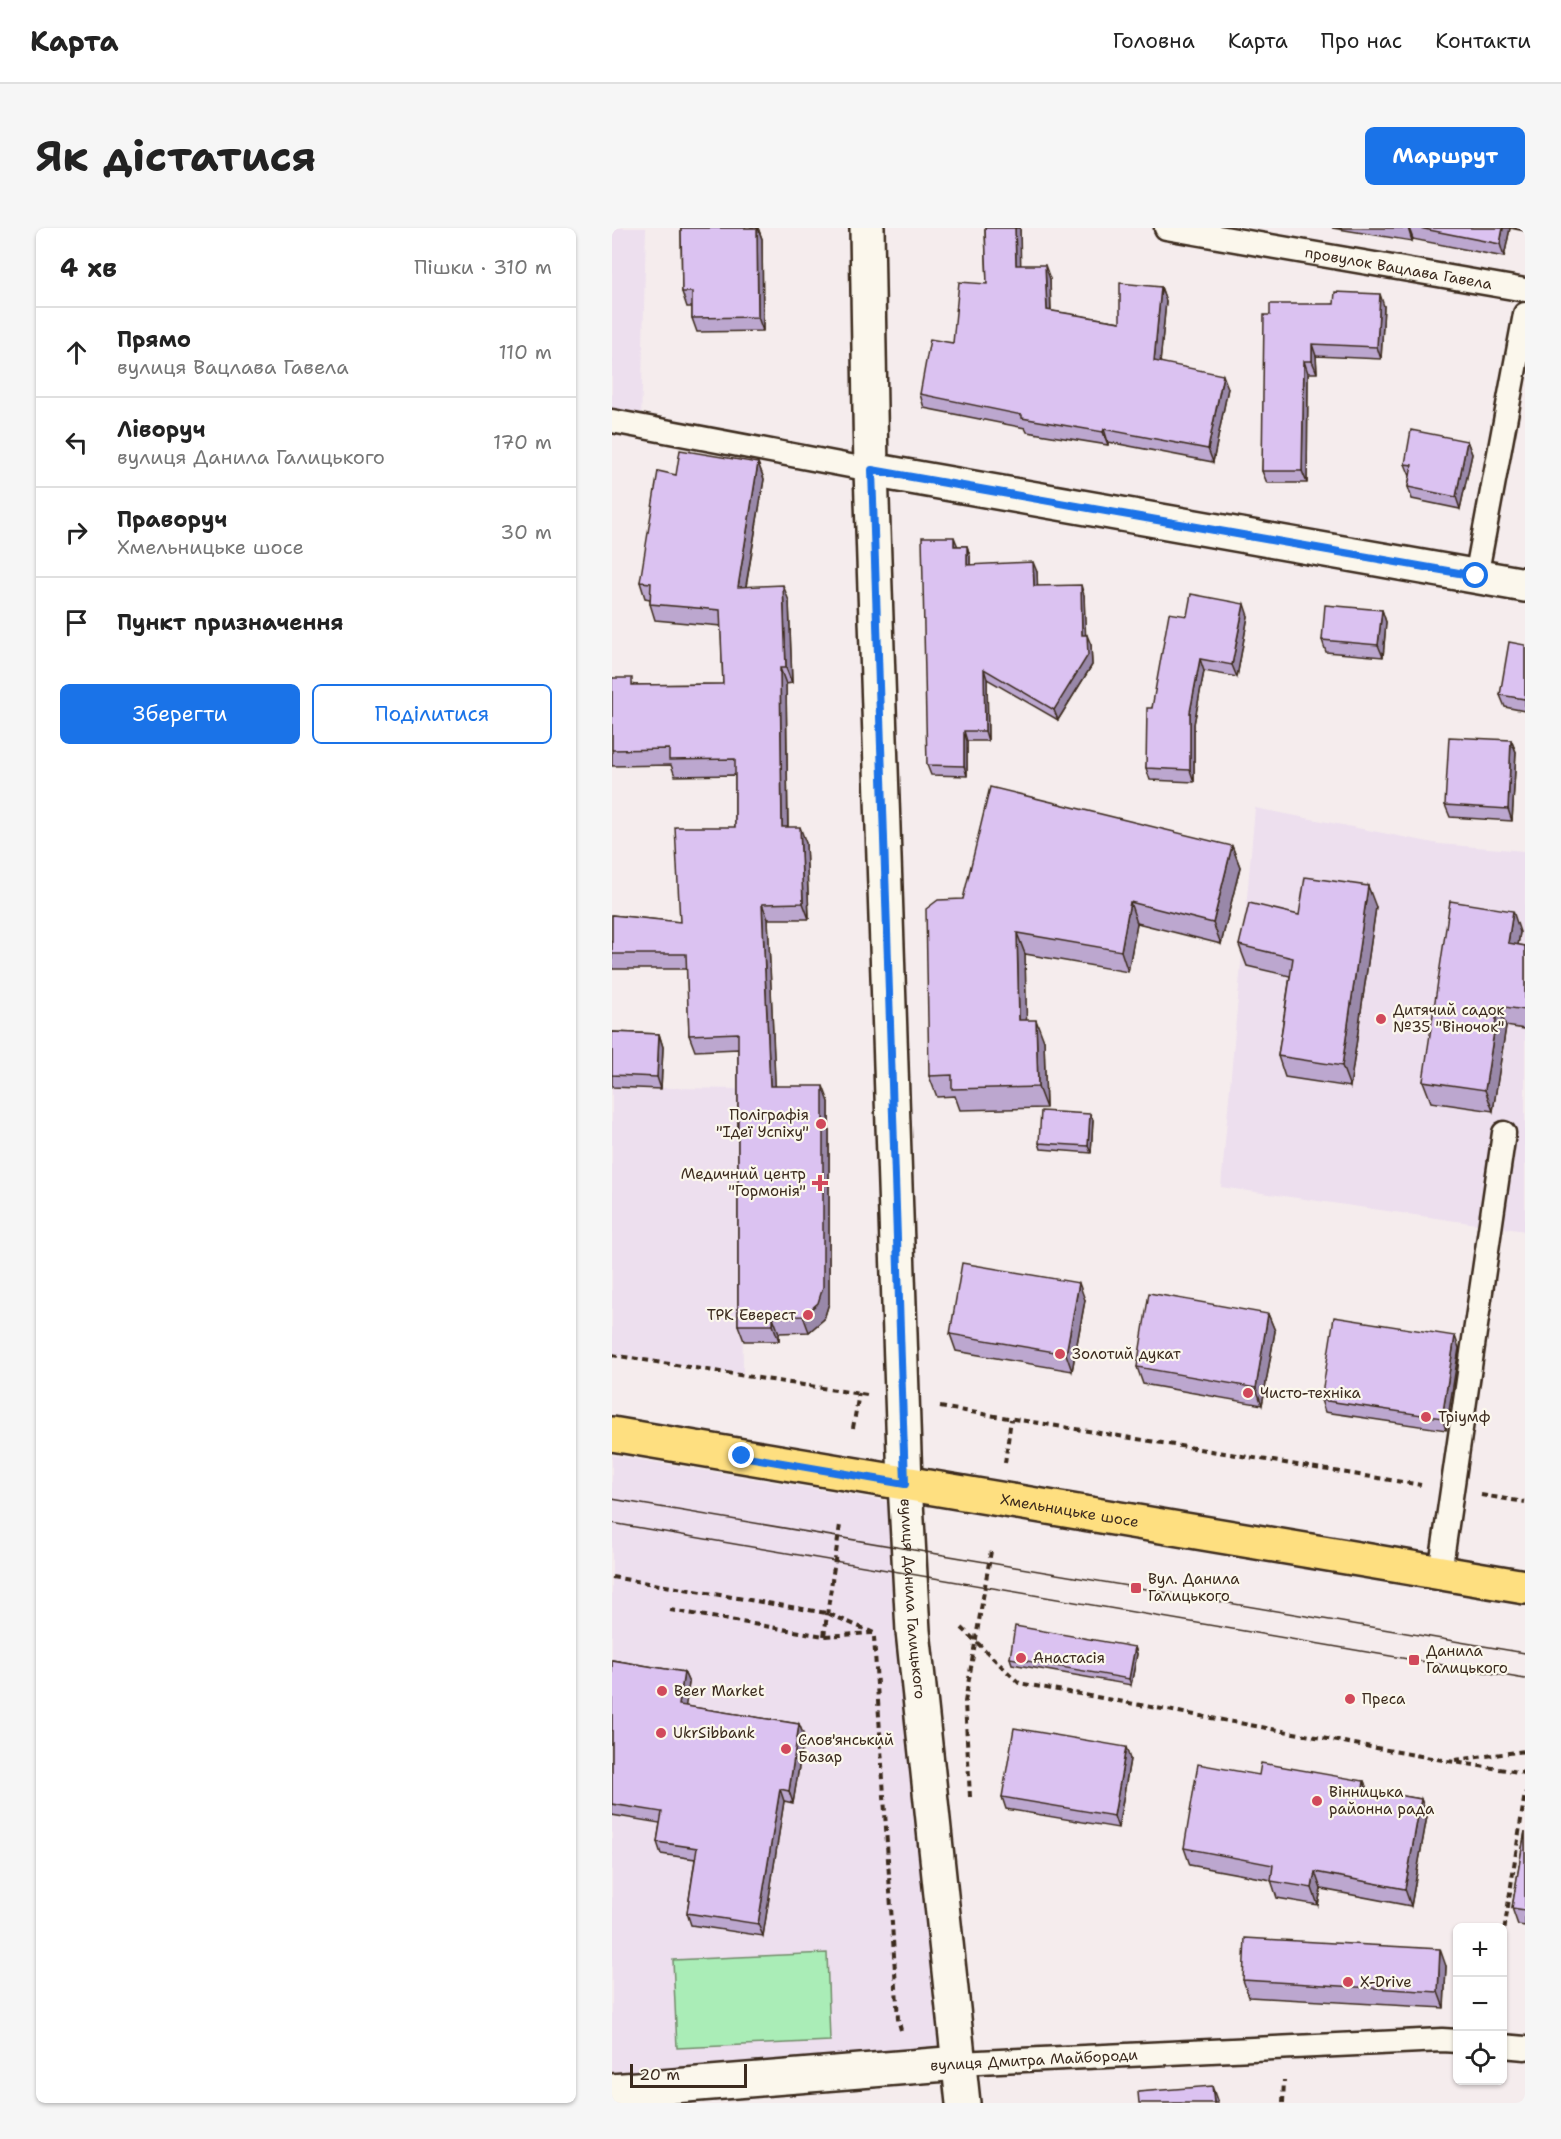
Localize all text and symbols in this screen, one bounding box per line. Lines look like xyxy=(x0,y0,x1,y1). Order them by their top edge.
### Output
text: Карта xyxy=(30,22,119,60)
text: Головна xyxy=(1113,27,1195,55)
text: Карта xyxy=(1228,27,1288,55)
text: Про нас xyxy=(1321,27,1402,55)
text: Контакти xyxy=(1435,27,1531,55)
button: Маршрут xyxy=(1365,127,1525,185)
text: Як дістатися xyxy=(36,128,316,184)
street label: провулок Вацлава Гавела xyxy=(1303,242,1494,294)
text: 4 хв xyxy=(60,250,117,285)
text: Пішки · 310 m xyxy=(414,254,552,280)
text: Прямо xyxy=(117,325,191,354)
icon: ahead xyxy=(60,336,93,369)
text: 110 m xyxy=(498,339,552,365)
text: вулиця Вацлава Гавела xyxy=(117,354,349,380)
text: Ліворуч xyxy=(117,415,205,444)
icon: left xyxy=(60,426,93,459)
text: 170 m xyxy=(493,429,552,455)
text: вулиця Данила Галицького xyxy=(117,444,385,470)
text: Праворуч xyxy=(117,505,227,534)
icon: right xyxy=(60,516,93,549)
text: 30 m xyxy=(500,519,552,545)
text: Хмельницьке шосе xyxy=(117,534,304,560)
route start xyxy=(1462,562,1488,588)
icon: arrive xyxy=(60,606,93,639)
text: Пункт призначення xyxy=(117,608,344,637)
button: Зберегти xyxy=(60,684,300,744)
button: Поділитися xyxy=(312,684,552,744)
place label: Дитячий садок №35 "Віночок" xyxy=(1393,1000,1505,1037)
marker: Дитячий садок №35 "Віночок" xyxy=(1374,1012,1388,1026)
place label: Поліграфія "Ідеї Успіху" xyxy=(716,1105,809,1142)
marker: Поліграфія "Ідеї Успіху" xyxy=(814,1117,828,1131)
place label: Медичний центр "Гормонія" xyxy=(681,1164,806,1201)
marker: Медичний центр "Гормонія" xyxy=(811,1174,829,1192)
place label: ТРК Еверест xyxy=(707,1305,796,1325)
marker: ТРК Еверест xyxy=(801,1308,815,1322)
place label: Золотий дукат xyxy=(1072,1344,1181,1364)
marker: Золотий дукат xyxy=(1053,1347,1067,1361)
place label: Чисто-техніка xyxy=(1260,1383,1361,1403)
marker: Чисто-техніка xyxy=(1241,1386,1255,1400)
place label: Тріумф xyxy=(1438,1407,1491,1427)
marker: Тріумф xyxy=(1419,1410,1433,1424)
route end xyxy=(728,1442,754,1468)
street label: Хмельницьке шосе xyxy=(999,1489,1140,1532)
street label: вулиця Данила Галицького xyxy=(896,1498,930,1700)
place label: Вул. Данила Галицького xyxy=(1148,1569,1240,1606)
marker: Вул. Данила Галицького xyxy=(1129,1581,1143,1595)
place label: Данила Галицького xyxy=(1426,1641,1508,1678)
place label: Анастасія xyxy=(1033,1648,1105,1668)
marker: Анастасія xyxy=(1014,1651,1028,1665)
marker: Данила Галицького xyxy=(1407,1653,1421,1667)
place label: Beer Market xyxy=(674,1681,764,1701)
marker: Beer Market xyxy=(655,1684,669,1698)
place label: Преса xyxy=(1362,1689,1406,1709)
marker: Преса xyxy=(1343,1692,1357,1706)
place label: UkrSibbank xyxy=(673,1723,755,1743)
marker: UkrSibbank xyxy=(654,1726,668,1740)
place label: Слов'янський Базар xyxy=(798,1730,894,1767)
marker: Слов'янський Базар xyxy=(779,1742,793,1756)
place label: Вінницька районна рада xyxy=(1329,1782,1435,1819)
marker: Вінницька районна рада xyxy=(1310,1794,1324,1808)
map controls xyxy=(1453,1923,1507,2085)
button: + xyxy=(1453,1923,1507,1977)
place label: X-Drive xyxy=(1360,1972,1412,1992)
marker: X-Drive xyxy=(1341,1975,1355,1989)
button: − xyxy=(1453,1977,1507,2031)
button: locate xyxy=(1453,2031,1507,2085)
street label: вулиця Дмитра Майбороди xyxy=(930,2045,1139,2075)
scale bar xyxy=(630,2061,747,2088)
text: 20 m xyxy=(639,2064,680,2085)

